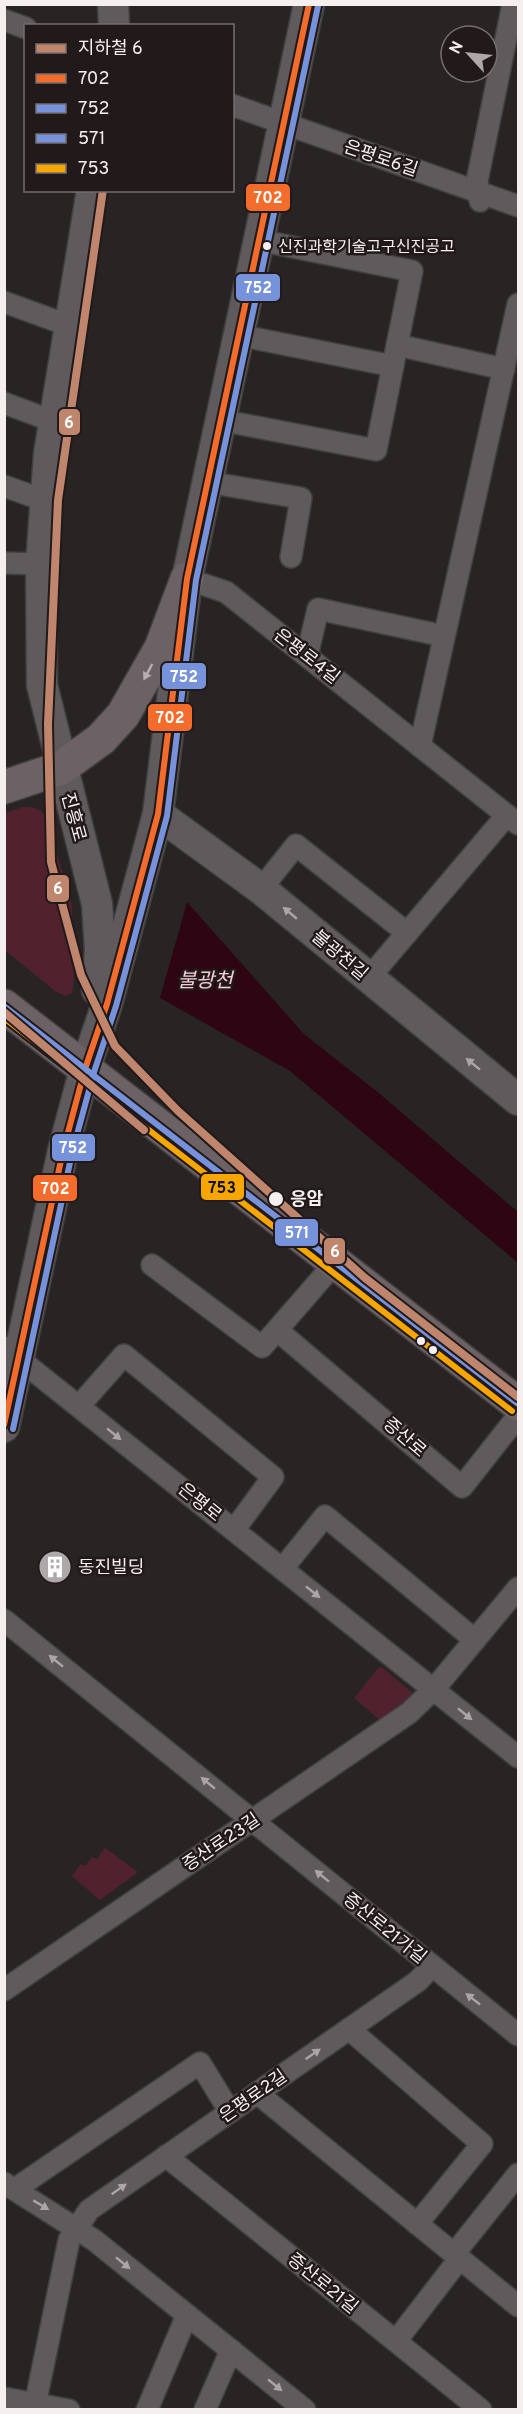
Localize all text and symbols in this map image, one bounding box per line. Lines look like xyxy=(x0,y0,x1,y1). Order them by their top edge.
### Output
legend xyxy=(24,24,234,192)
north arrow xyxy=(439,24,499,84)
text: 지하철 6 xyxy=(78,38,143,61)
text: N xyxy=(446,38,469,58)
text: 702 xyxy=(78,68,109,91)
text: 752 xyxy=(78,98,110,121)
text: 571 xyxy=(78,128,105,151)
street label: 은평로6길 xyxy=(340,136,421,183)
text: 753 xyxy=(78,158,109,181)
line badge: 702 xyxy=(245,183,291,212)
text: 702 xyxy=(254,189,282,209)
place label: 신진과학기술고구신진공고 xyxy=(278,238,455,258)
marker: 신진과학기술고구신진공고 xyxy=(261,240,273,252)
line badge: 752 xyxy=(235,273,281,302)
text: 752 xyxy=(244,279,272,299)
line badge: 6 xyxy=(58,408,81,436)
text: 6 xyxy=(64,414,74,434)
street label: 은평로4길 xyxy=(268,624,344,690)
line badge: 752 xyxy=(161,662,207,690)
one-way arrow xyxy=(143,663,153,680)
text: 752 xyxy=(170,668,198,688)
line badge: 702 xyxy=(147,703,193,732)
text: 702 xyxy=(156,709,184,729)
street label: 진흥로 xyxy=(55,790,90,844)
line badge: 6 xyxy=(46,874,70,903)
text: 6 xyxy=(53,880,63,900)
one-way arrow xyxy=(283,907,298,920)
street label: 불광천길 xyxy=(306,926,372,986)
water label: 불광천 xyxy=(177,969,235,995)
one-way arrow xyxy=(465,1057,481,1070)
line badge: 752 xyxy=(51,1133,96,1162)
text: 752 xyxy=(59,1139,87,1159)
line badge: 753 xyxy=(200,1173,245,1201)
line badge: 702 xyxy=(32,1174,78,1202)
text: 753 xyxy=(208,1179,236,1199)
text: 702 xyxy=(41,1180,69,1200)
place label: 응암 xyxy=(290,1189,324,1212)
marker: 응암 xyxy=(267,1190,285,1208)
line badge: 571 xyxy=(274,1218,319,1247)
text: 571 xyxy=(284,1224,310,1244)
line badge: 6 xyxy=(323,1237,346,1265)
text: 6 xyxy=(330,1243,340,1263)
unlabelled marker xyxy=(415,1335,427,1347)
unlabelled marker xyxy=(427,1344,439,1356)
street label: 증산로 xyxy=(378,1413,430,1463)
one-way arrow xyxy=(107,1427,122,1440)
street label: 은평로 xyxy=(173,1479,226,1528)
building icon: 동진빌딩 xyxy=(37,1549,73,1585)
place label: 동진빌딩 xyxy=(78,1557,144,1580)
one-way arrow xyxy=(305,1585,321,1598)
one-way arrow xyxy=(48,1656,63,1668)
one-way arrow xyxy=(457,1707,473,1720)
one-way arrow xyxy=(200,1778,215,1790)
street label: 증산로23길 xyxy=(179,1809,265,1877)
one-way arrow xyxy=(314,1869,330,1882)
street label: 증산로21가길 xyxy=(338,1889,430,1970)
one-way arrow xyxy=(465,1992,481,2005)
one-way arrow xyxy=(305,2048,321,2060)
street label: 은평로2길 xyxy=(216,2066,292,2129)
one-way arrow xyxy=(110,2183,126,2195)
one-way arrow xyxy=(33,2199,49,2210)
street label: 증산로21길 xyxy=(282,2249,362,2320)
one-way arrow xyxy=(115,2257,130,2269)
one-way arrow xyxy=(267,2379,283,2392)

